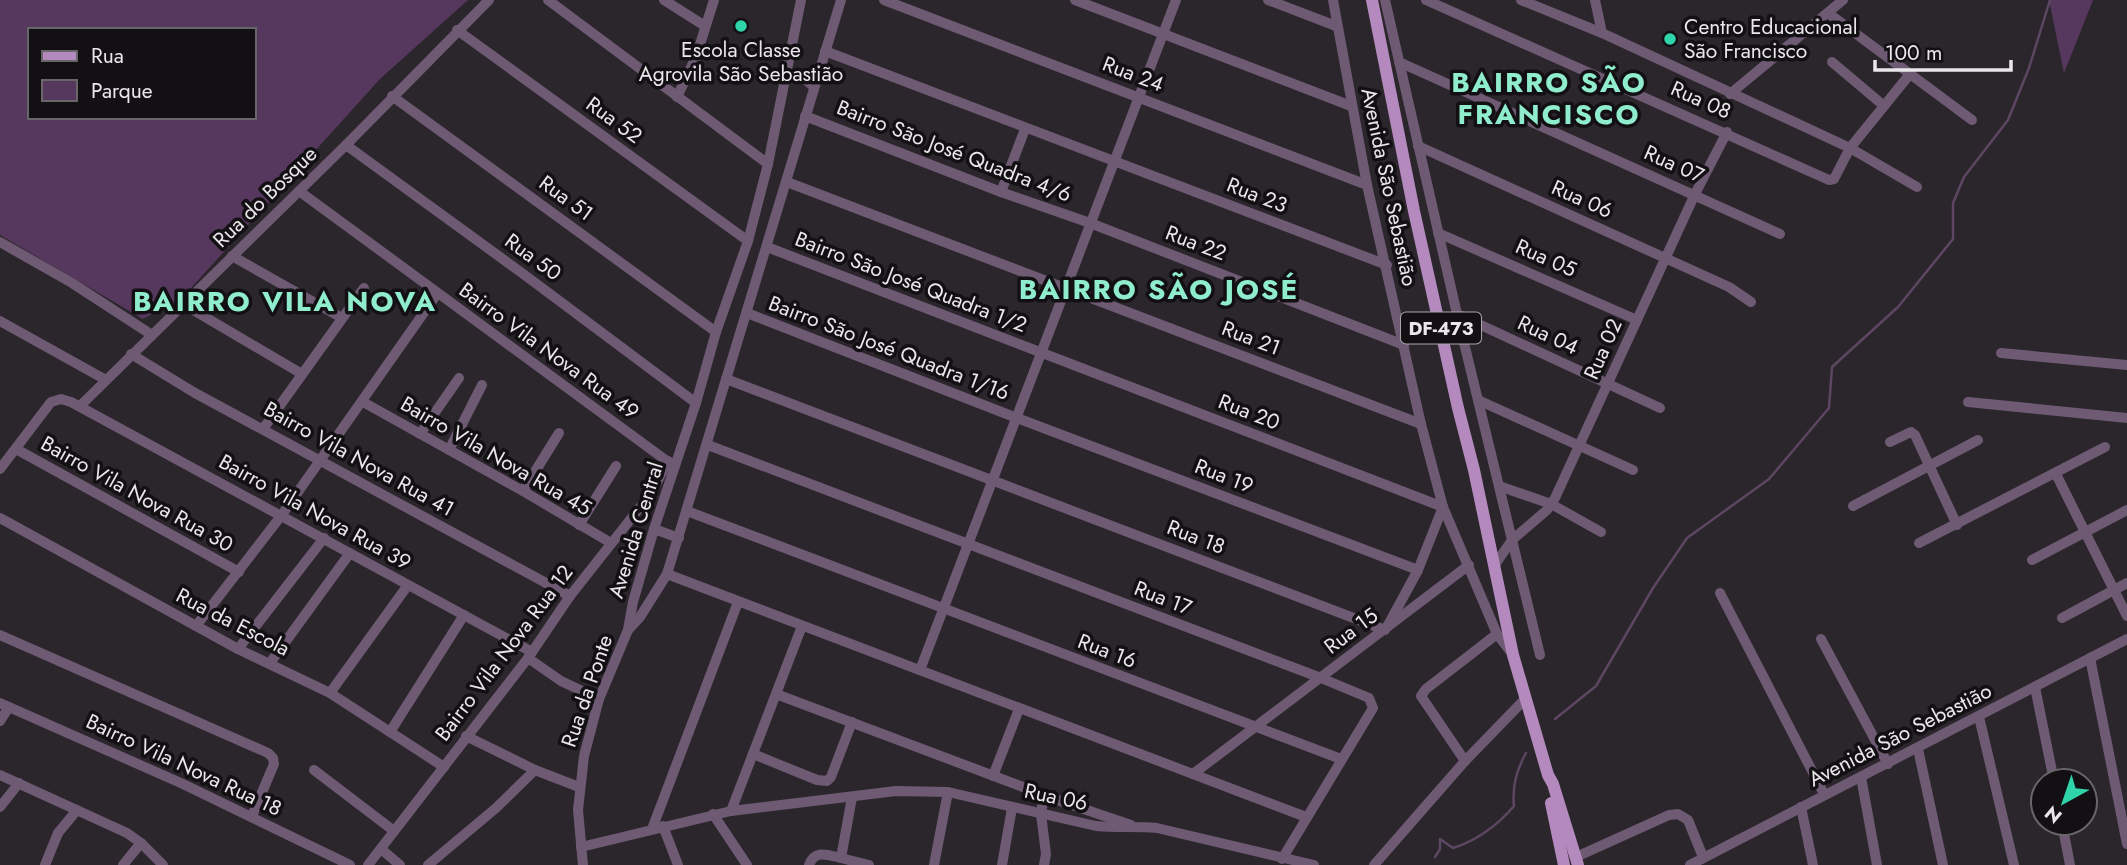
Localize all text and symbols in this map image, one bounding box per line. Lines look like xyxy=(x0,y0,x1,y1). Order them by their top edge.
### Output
place label: Centro Educacional São Francisco xyxy=(1684,12,1858,66)
marker: Escola Classe Agrovila São Sebastião xyxy=(733,18,749,34)
legend xyxy=(28,28,256,119)
scale bar xyxy=(1875,28,2011,72)
marker: Centro Educacional São Francisco xyxy=(1662,31,1678,47)
place label: Escola Classe Agrovila São Sebastião xyxy=(639,35,843,89)
text: 100 m xyxy=(1885,38,1942,68)
text: Rua xyxy=(91,41,124,71)
street label: Rua 24 xyxy=(1098,49,1168,99)
district label: BAIRRO SÃO FRANCISCO xyxy=(1451,62,1647,135)
street label: Rua 08 xyxy=(1666,73,1736,127)
text: Parque xyxy=(91,76,153,106)
street label: Avenida São Sebastião xyxy=(1353,85,1425,289)
street label: Rua 52 xyxy=(580,89,648,151)
street label: Bairro São José Quadra 4/6 xyxy=(832,92,1076,210)
street label: Rua 07 xyxy=(1639,138,1709,190)
street label: Rua do Bosque xyxy=(206,139,324,254)
street label: Rua 51 xyxy=(533,168,599,228)
street label: Rua 23 xyxy=(1222,170,1292,220)
street label: Rua 06 xyxy=(1547,172,1617,226)
street label: Rua 22 xyxy=(1161,218,1231,268)
street label: Bairro São José Quadra 1/2 xyxy=(791,224,1031,340)
street label: Rua 50 xyxy=(498,226,568,288)
street label: Rua 05 xyxy=(1511,231,1581,285)
district label: BAIRRO SÃO JOSÉ xyxy=(1019,269,1299,310)
street label: Bairro Vila Nova Rua 49 xyxy=(453,275,645,427)
district label: BAIRRO VILA NOVA xyxy=(133,281,437,322)
street label: Bairro São José Quadra 1/16 xyxy=(764,288,1014,408)
street label: Rua 04 xyxy=(1513,308,1583,362)
road number: DF-473 xyxy=(1401,312,1481,344)
street label: Rua 21 xyxy=(1217,313,1285,363)
street label: Rua 02 xyxy=(1576,314,1630,384)
street label: Rua 20 xyxy=(1214,387,1284,437)
street label: Bairro Vila Nova Rua 45 xyxy=(395,389,597,523)
street label: Bairro Vila Nova Rua 41 xyxy=(258,394,460,524)
street label: Bairro Vila Nova Rua 30 xyxy=(35,429,239,559)
street label: Bairro Vila Nova Rua 39 xyxy=(213,447,417,577)
street label: Rua 19 xyxy=(1190,451,1258,501)
street label: Avenida Central xyxy=(601,458,671,602)
street label: Rua 18 xyxy=(1163,512,1229,562)
street label: Bairro Vila Nova Rua 12 xyxy=(428,559,580,747)
street label: Rua 17 xyxy=(1130,573,1196,623)
street label: Rua da Escola xyxy=(171,580,295,664)
street label: Rua 15 xyxy=(1318,601,1384,661)
street label: Rua 16 xyxy=(1073,626,1141,676)
street label: Rua da Ponte xyxy=(554,631,620,751)
street label: Avenida São Sebastião xyxy=(1803,676,1997,794)
street label: Bairro Vila Nova Rua 18 xyxy=(81,706,287,824)
north arrow xyxy=(2029,767,2099,837)
street label: Rua 06 xyxy=(1022,776,1090,818)
text: N xyxy=(2039,799,2068,830)

